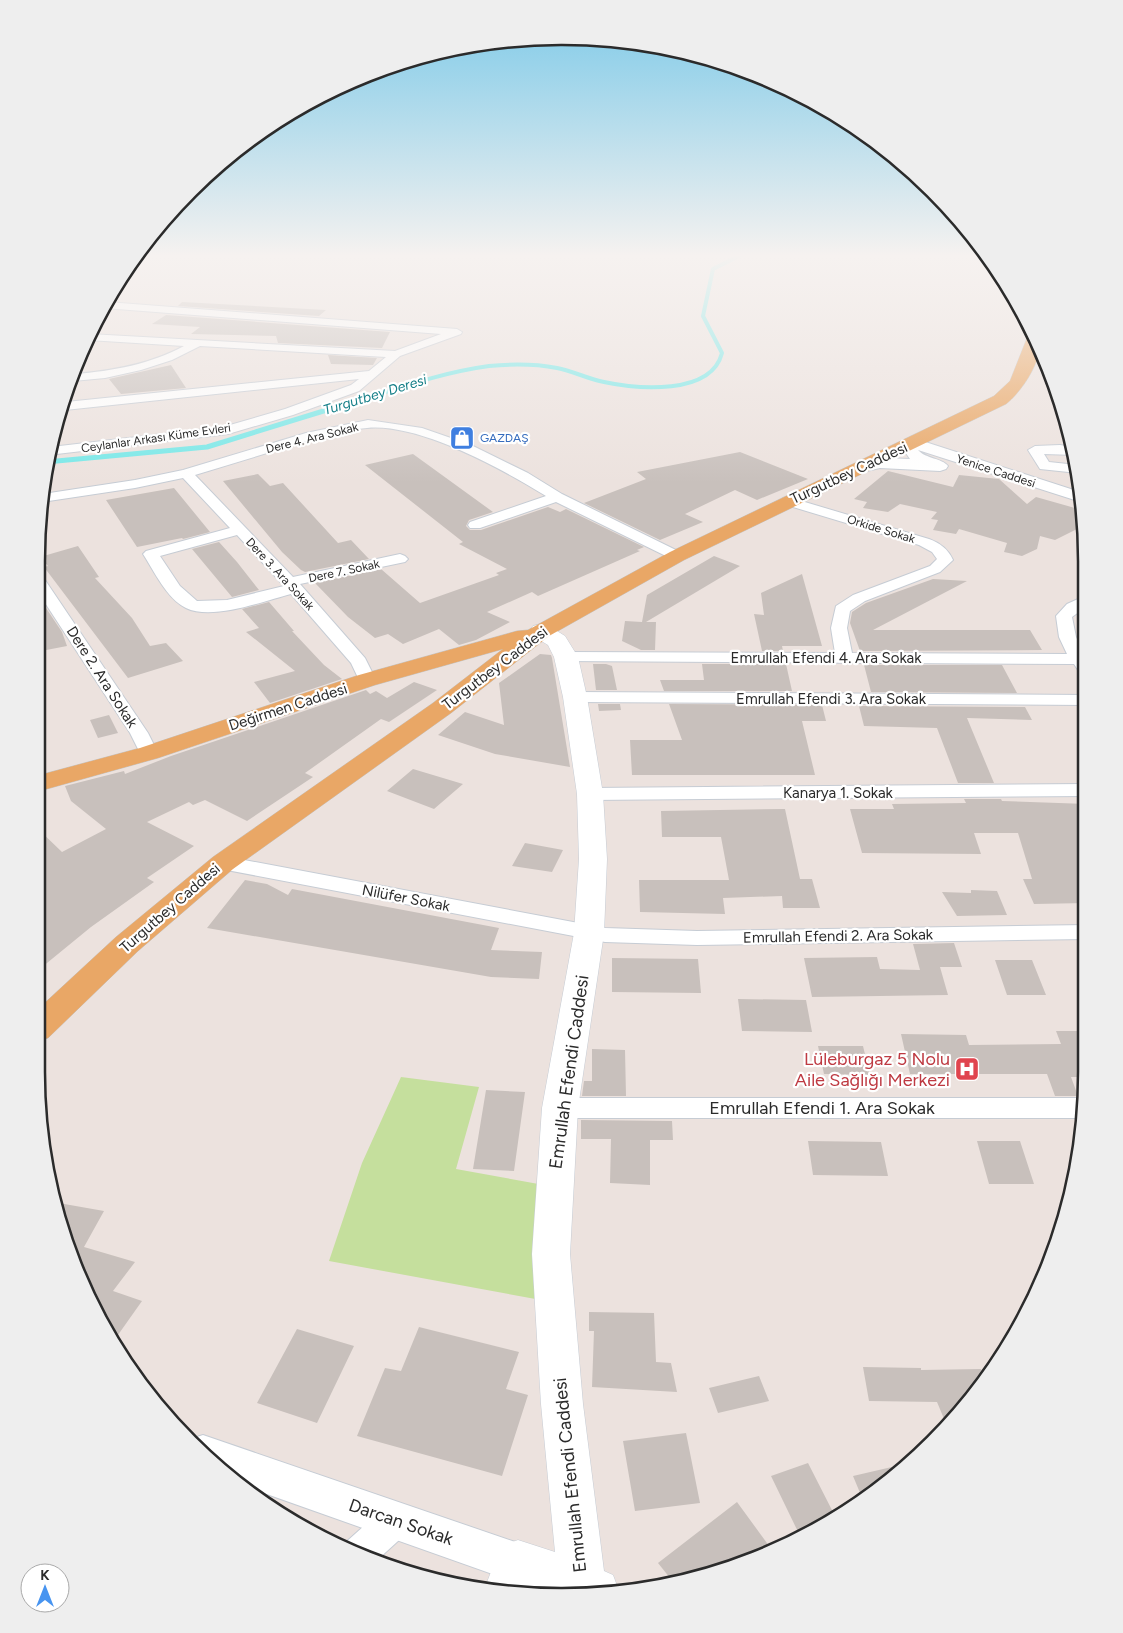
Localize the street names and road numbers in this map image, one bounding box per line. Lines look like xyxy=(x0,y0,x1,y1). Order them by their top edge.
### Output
street label: Dere 4. Ara Sokak xyxy=(264,420,360,456)
street label: Ceylanlar Arkası Küme Evleri xyxy=(80,421,232,455)
street label: Turgutbey Caddesi xyxy=(788,438,910,508)
street label: Yenice Caddesi xyxy=(955,452,1037,490)
street label: Orkide Sokak xyxy=(845,512,917,546)
street label: Dere 3. Ara Sokak xyxy=(243,535,317,613)
street label: Dere 7. Sokak xyxy=(307,557,381,585)
street label: Dere 2. Ara Sokak xyxy=(63,623,142,732)
street label: Turgutbey Caddesi xyxy=(439,623,551,713)
street label: Emrullah Efendi 4. Ara Sokak xyxy=(731,649,922,667)
street label: Değirmen Caddesi xyxy=(226,679,350,735)
street label: Emrullah Efendi 3. Ara Sokak xyxy=(736,690,927,708)
street label: Kanarya 1. Sokak xyxy=(783,784,894,802)
street label: Turgutbey Caddesi xyxy=(116,860,224,956)
street label: Nilüfer Sokak xyxy=(361,881,452,915)
street label: Emrullah Efendi 2. Ara Sokak xyxy=(743,925,934,947)
street label: Emrullah Efendi Caddesi xyxy=(544,974,594,1170)
street label: Emrullah Efendi 1. Ara Sokak xyxy=(709,1097,935,1119)
street label: Emrullah Efendi Caddesi xyxy=(549,1377,591,1573)
street label: Darcan Sokak xyxy=(346,1494,456,1550)

